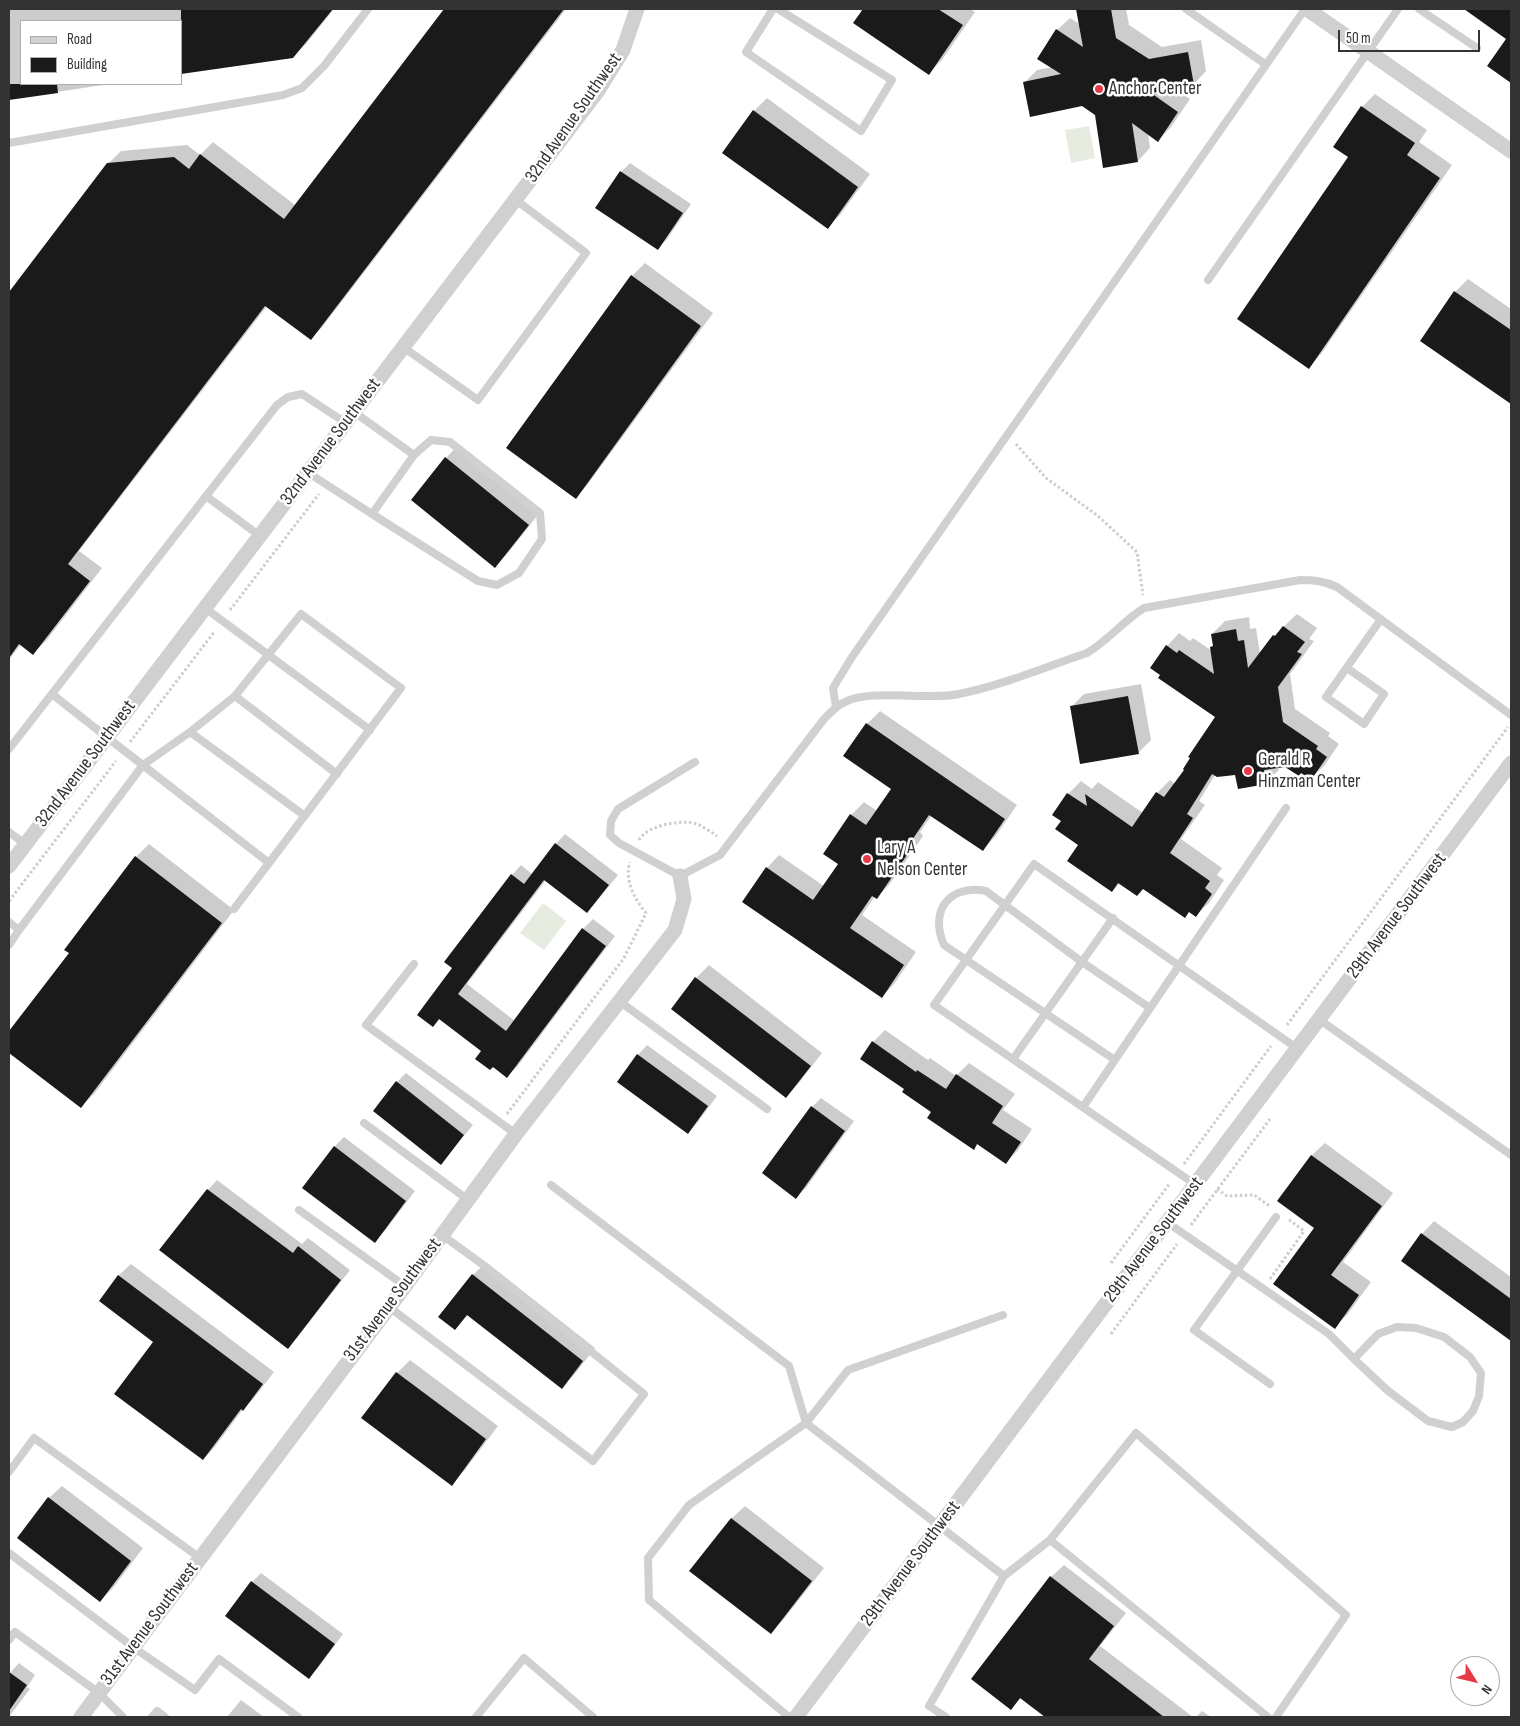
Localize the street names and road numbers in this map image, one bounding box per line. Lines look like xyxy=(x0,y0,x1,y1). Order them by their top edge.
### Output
street label: 32nd Avenue Southwest xyxy=(521,49,627,187)
street label: 32nd Avenue Southwest xyxy=(276,374,386,510)
street label: 32nd Avenue Southwest xyxy=(31,696,141,832)
street label: 29th Avenue Southwest xyxy=(1342,849,1452,983)
street label: 29th Avenue Southwest xyxy=(1099,1173,1209,1307)
street label: 31st Avenue Southwest xyxy=(339,1234,447,1366)
street label: 29th Avenue Southwest xyxy=(856,1497,966,1631)
street label: 31st Avenue Southwest xyxy=(96,1558,204,1690)

